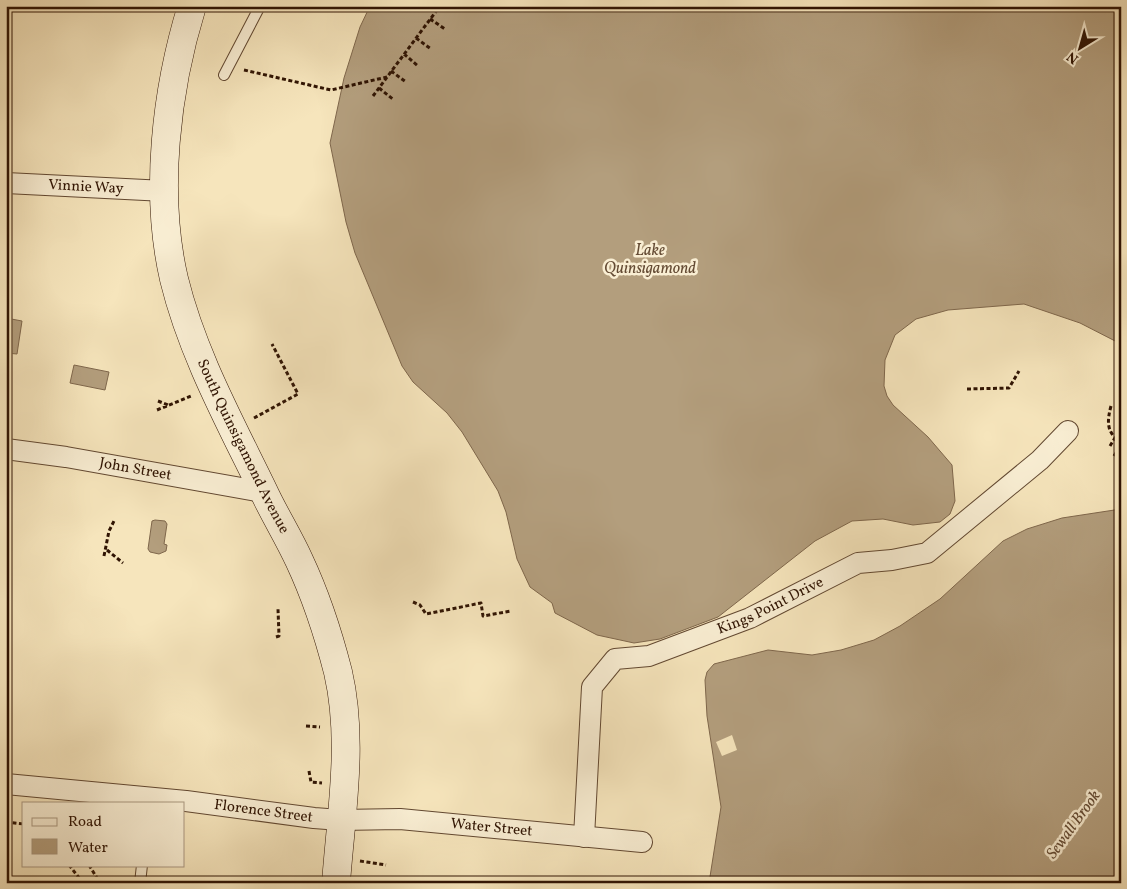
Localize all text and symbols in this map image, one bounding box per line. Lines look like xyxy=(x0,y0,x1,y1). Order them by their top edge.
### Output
north arrow xyxy=(1054,22,1104,72)
text: N xyxy=(1063,47,1083,68)
street label: Vinnie Way xyxy=(48,175,124,199)
water label: Lake Quinsigamond xyxy=(604,240,696,280)
street label: South Quinsigamond Avenue xyxy=(192,356,294,538)
street label: John Street xyxy=(98,453,173,486)
street label: Kings Point Drive xyxy=(714,572,827,640)
water label: Sewall Brook xyxy=(1042,786,1107,864)
street label: Florence Street xyxy=(213,794,314,828)
legend xyxy=(22,802,185,866)
text: Road xyxy=(68,812,102,833)
street label: Water Street xyxy=(450,813,533,842)
text: Water xyxy=(68,838,108,859)

